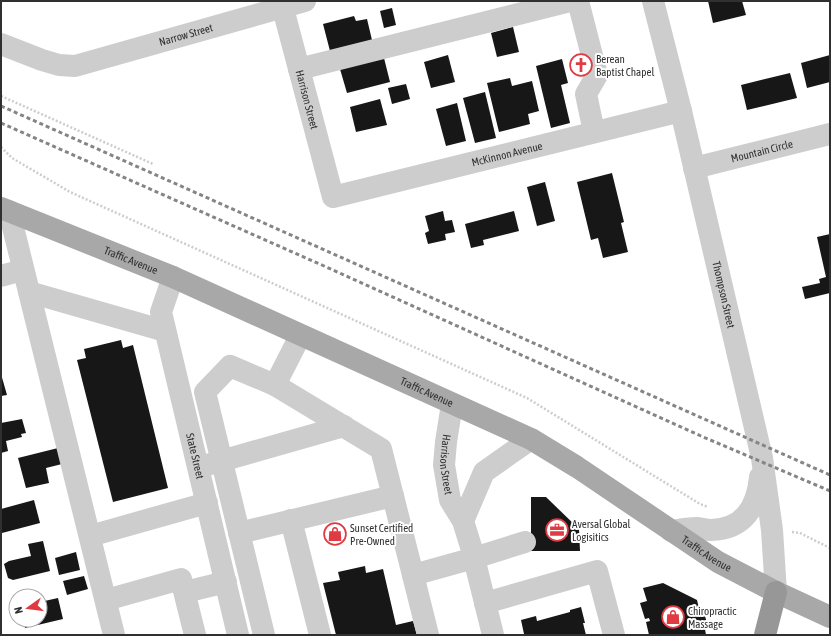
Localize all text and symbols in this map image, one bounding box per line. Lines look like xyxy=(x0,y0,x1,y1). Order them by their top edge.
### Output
street label: Narrow Street xyxy=(158,21,214,48)
church icon: Berean Baptist Chapel xyxy=(568,52,594,78)
place label: Berean Baptist Chapel xyxy=(596,53,654,78)
street label: Harrison Street xyxy=(294,69,321,130)
street label: Mountain Circle xyxy=(730,137,794,165)
street label: McKinnon Avenue xyxy=(470,139,544,169)
street label: Traffic Avenue xyxy=(102,244,160,276)
street label: Thompson Street xyxy=(710,260,737,329)
street label: Traffic Avenue xyxy=(398,375,455,409)
street label: State Street xyxy=(184,432,207,480)
street label: Harrison Street xyxy=(438,433,455,495)
office icon: Aversal Global Logisitics xyxy=(544,517,570,543)
place label: Aversal Global Logisitics xyxy=(572,518,631,543)
shop icon: Sunset Certified Pre-Owned xyxy=(322,521,348,547)
place label: Sunset Certified Pre-Owned xyxy=(350,522,413,547)
street label: Traffic Avenue xyxy=(679,533,733,574)
north arrow xyxy=(8,588,48,628)
shop icon: Chiropractic Massage xyxy=(660,604,686,630)
place label: Chiropractic Massage xyxy=(688,605,737,630)
text: N xyxy=(12,606,25,615)

